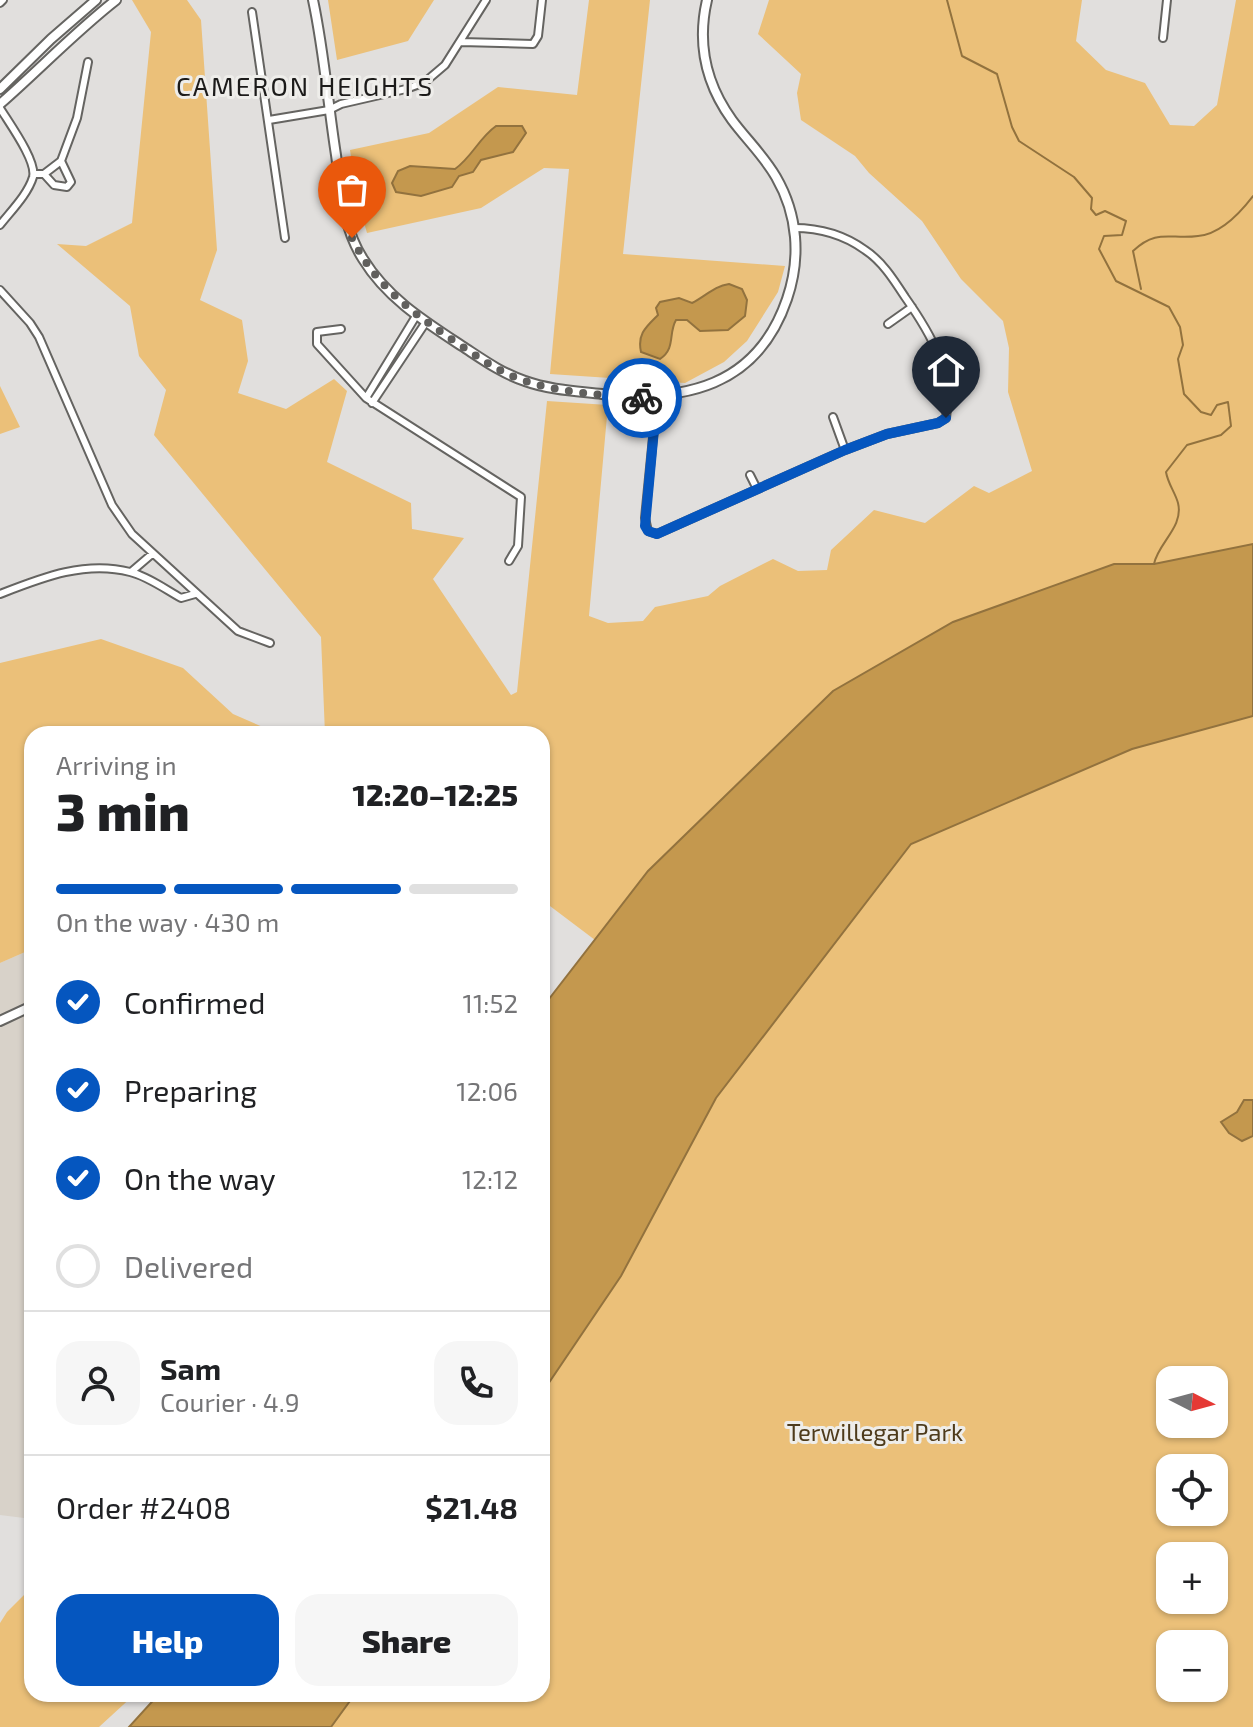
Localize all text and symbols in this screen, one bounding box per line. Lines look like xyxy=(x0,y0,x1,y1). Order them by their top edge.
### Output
district label: CAMERON HEIGHTS xyxy=(176,70,434,101)
pin xyxy=(318,156,386,238)
icon: bag xyxy=(330,168,374,212)
pin xyxy=(912,336,980,418)
icon: home xyxy=(924,348,968,392)
courier xyxy=(602,358,682,438)
icon: bike xyxy=(620,376,664,420)
text: Arriving in xyxy=(56,749,177,780)
text: 12:20–12:25 xyxy=(352,776,518,812)
text: 3 min xyxy=(56,779,190,841)
text: On the way · 430 m xyxy=(56,906,279,937)
icon: check xyxy=(56,980,100,1024)
text: Confirmed xyxy=(124,984,265,1020)
text: 11:52 xyxy=(463,987,518,1018)
icon: check xyxy=(56,1068,100,1112)
text: Preparing xyxy=(124,1072,257,1108)
text: 12:06 xyxy=(456,1075,518,1106)
icon: check xyxy=(56,1156,100,1200)
text: On the way xyxy=(124,1160,276,1196)
text: 12:12 xyxy=(462,1163,518,1194)
text: Delivered xyxy=(124,1248,253,1284)
button: person xyxy=(56,1341,140,1425)
button: phone xyxy=(434,1341,518,1425)
text: Sam xyxy=(160,1350,221,1386)
north arrow xyxy=(1156,1366,1228,1438)
map controls xyxy=(1156,1366,1228,1702)
text: Courier · 4.9 xyxy=(160,1386,300,1417)
park label: Terwillegar Park xyxy=(787,1417,963,1446)
button: locate xyxy=(1156,1454,1228,1526)
text: Order #2408 xyxy=(56,1489,231,1525)
text: $21.48 xyxy=(425,1489,518,1525)
button: + xyxy=(1156,1542,1228,1614)
button: Help xyxy=(56,1594,279,1686)
button: Share xyxy=(295,1594,518,1686)
button: − xyxy=(1156,1630,1228,1702)

